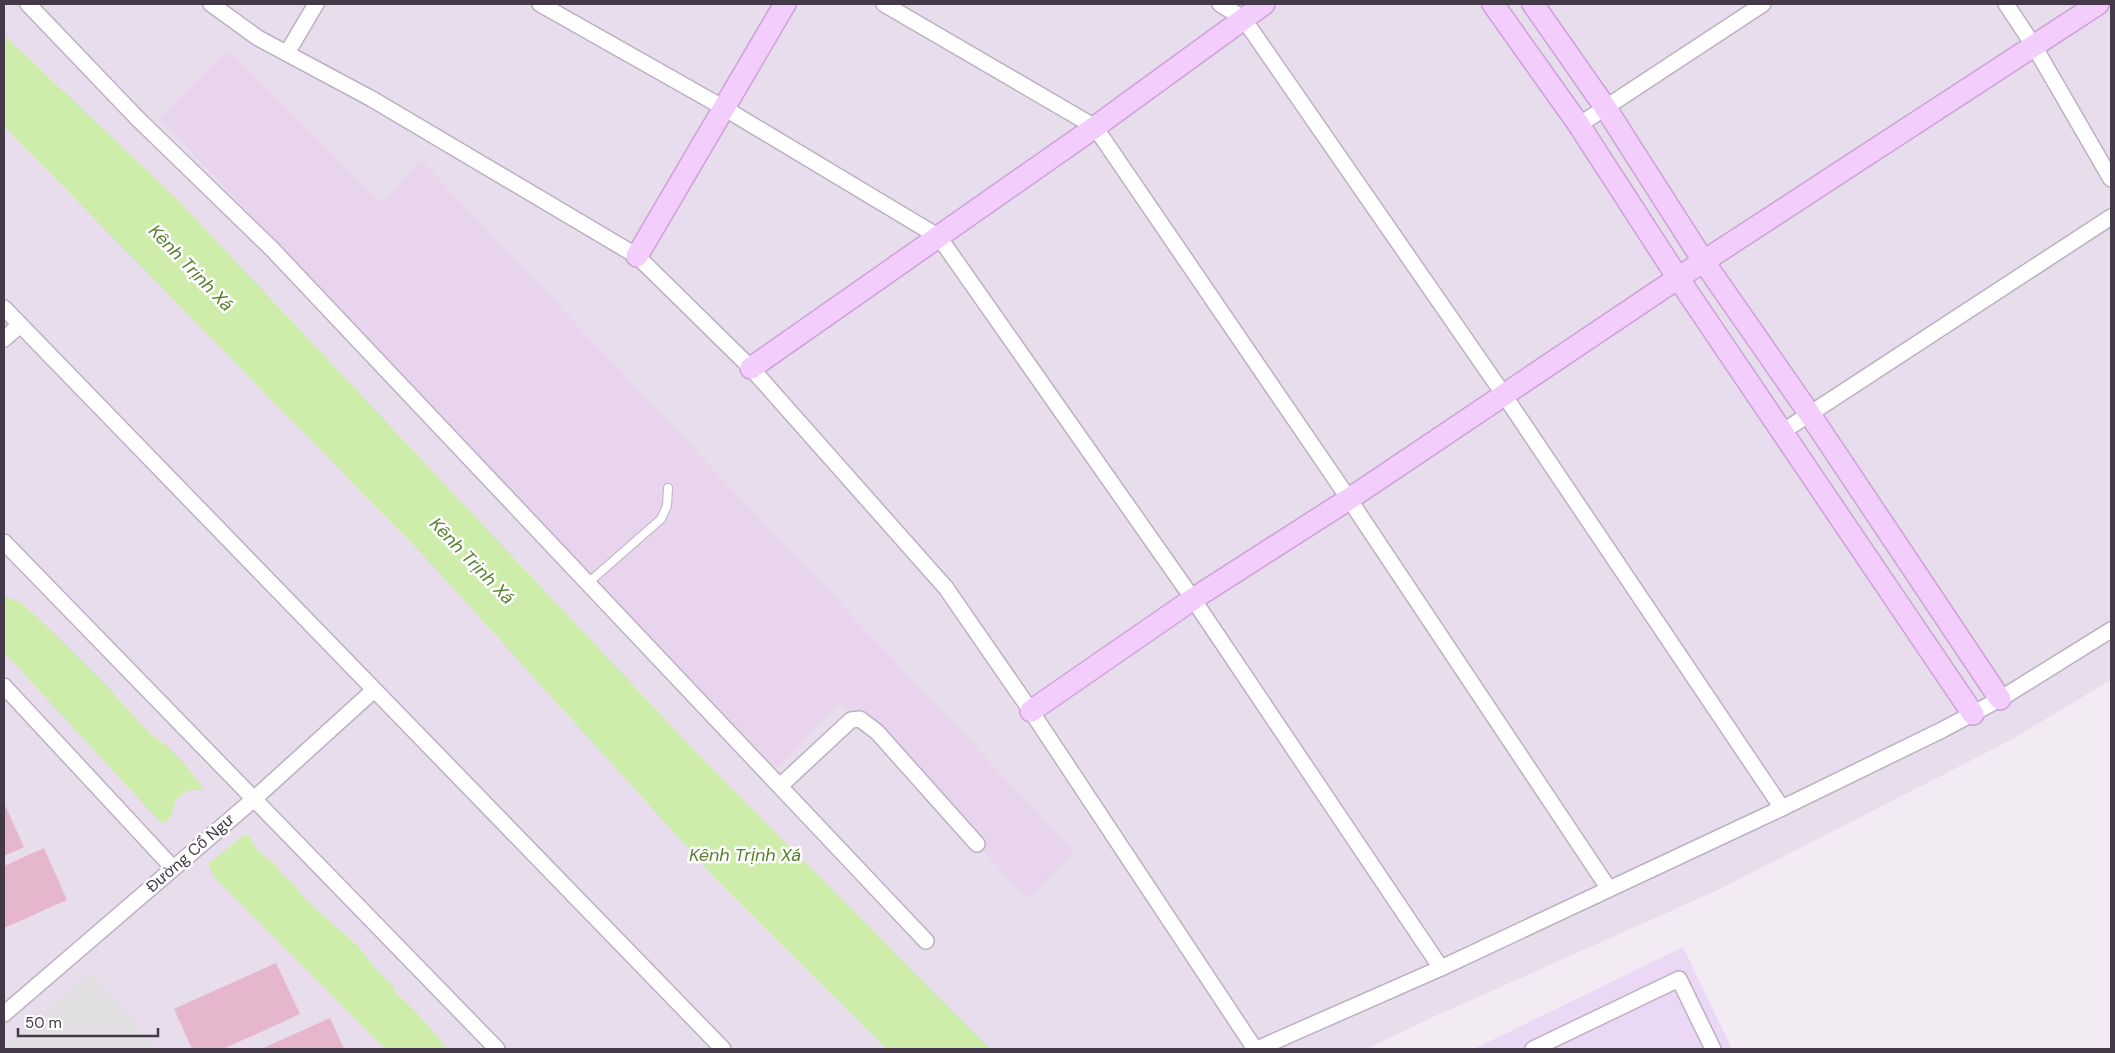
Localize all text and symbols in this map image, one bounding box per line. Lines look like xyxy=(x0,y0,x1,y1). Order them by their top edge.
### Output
water label: Kênh Trịnh Xá xyxy=(143,219,239,317)
water label: Kênh Trịnh Xá xyxy=(424,512,520,610)
street label: Đường Cổ Ngư xyxy=(142,809,239,897)
water label: Kênh Trịnh Xá xyxy=(689,843,801,867)
scale bar xyxy=(18,1006,158,1038)
text: 50 m xyxy=(25,1013,62,1033)

